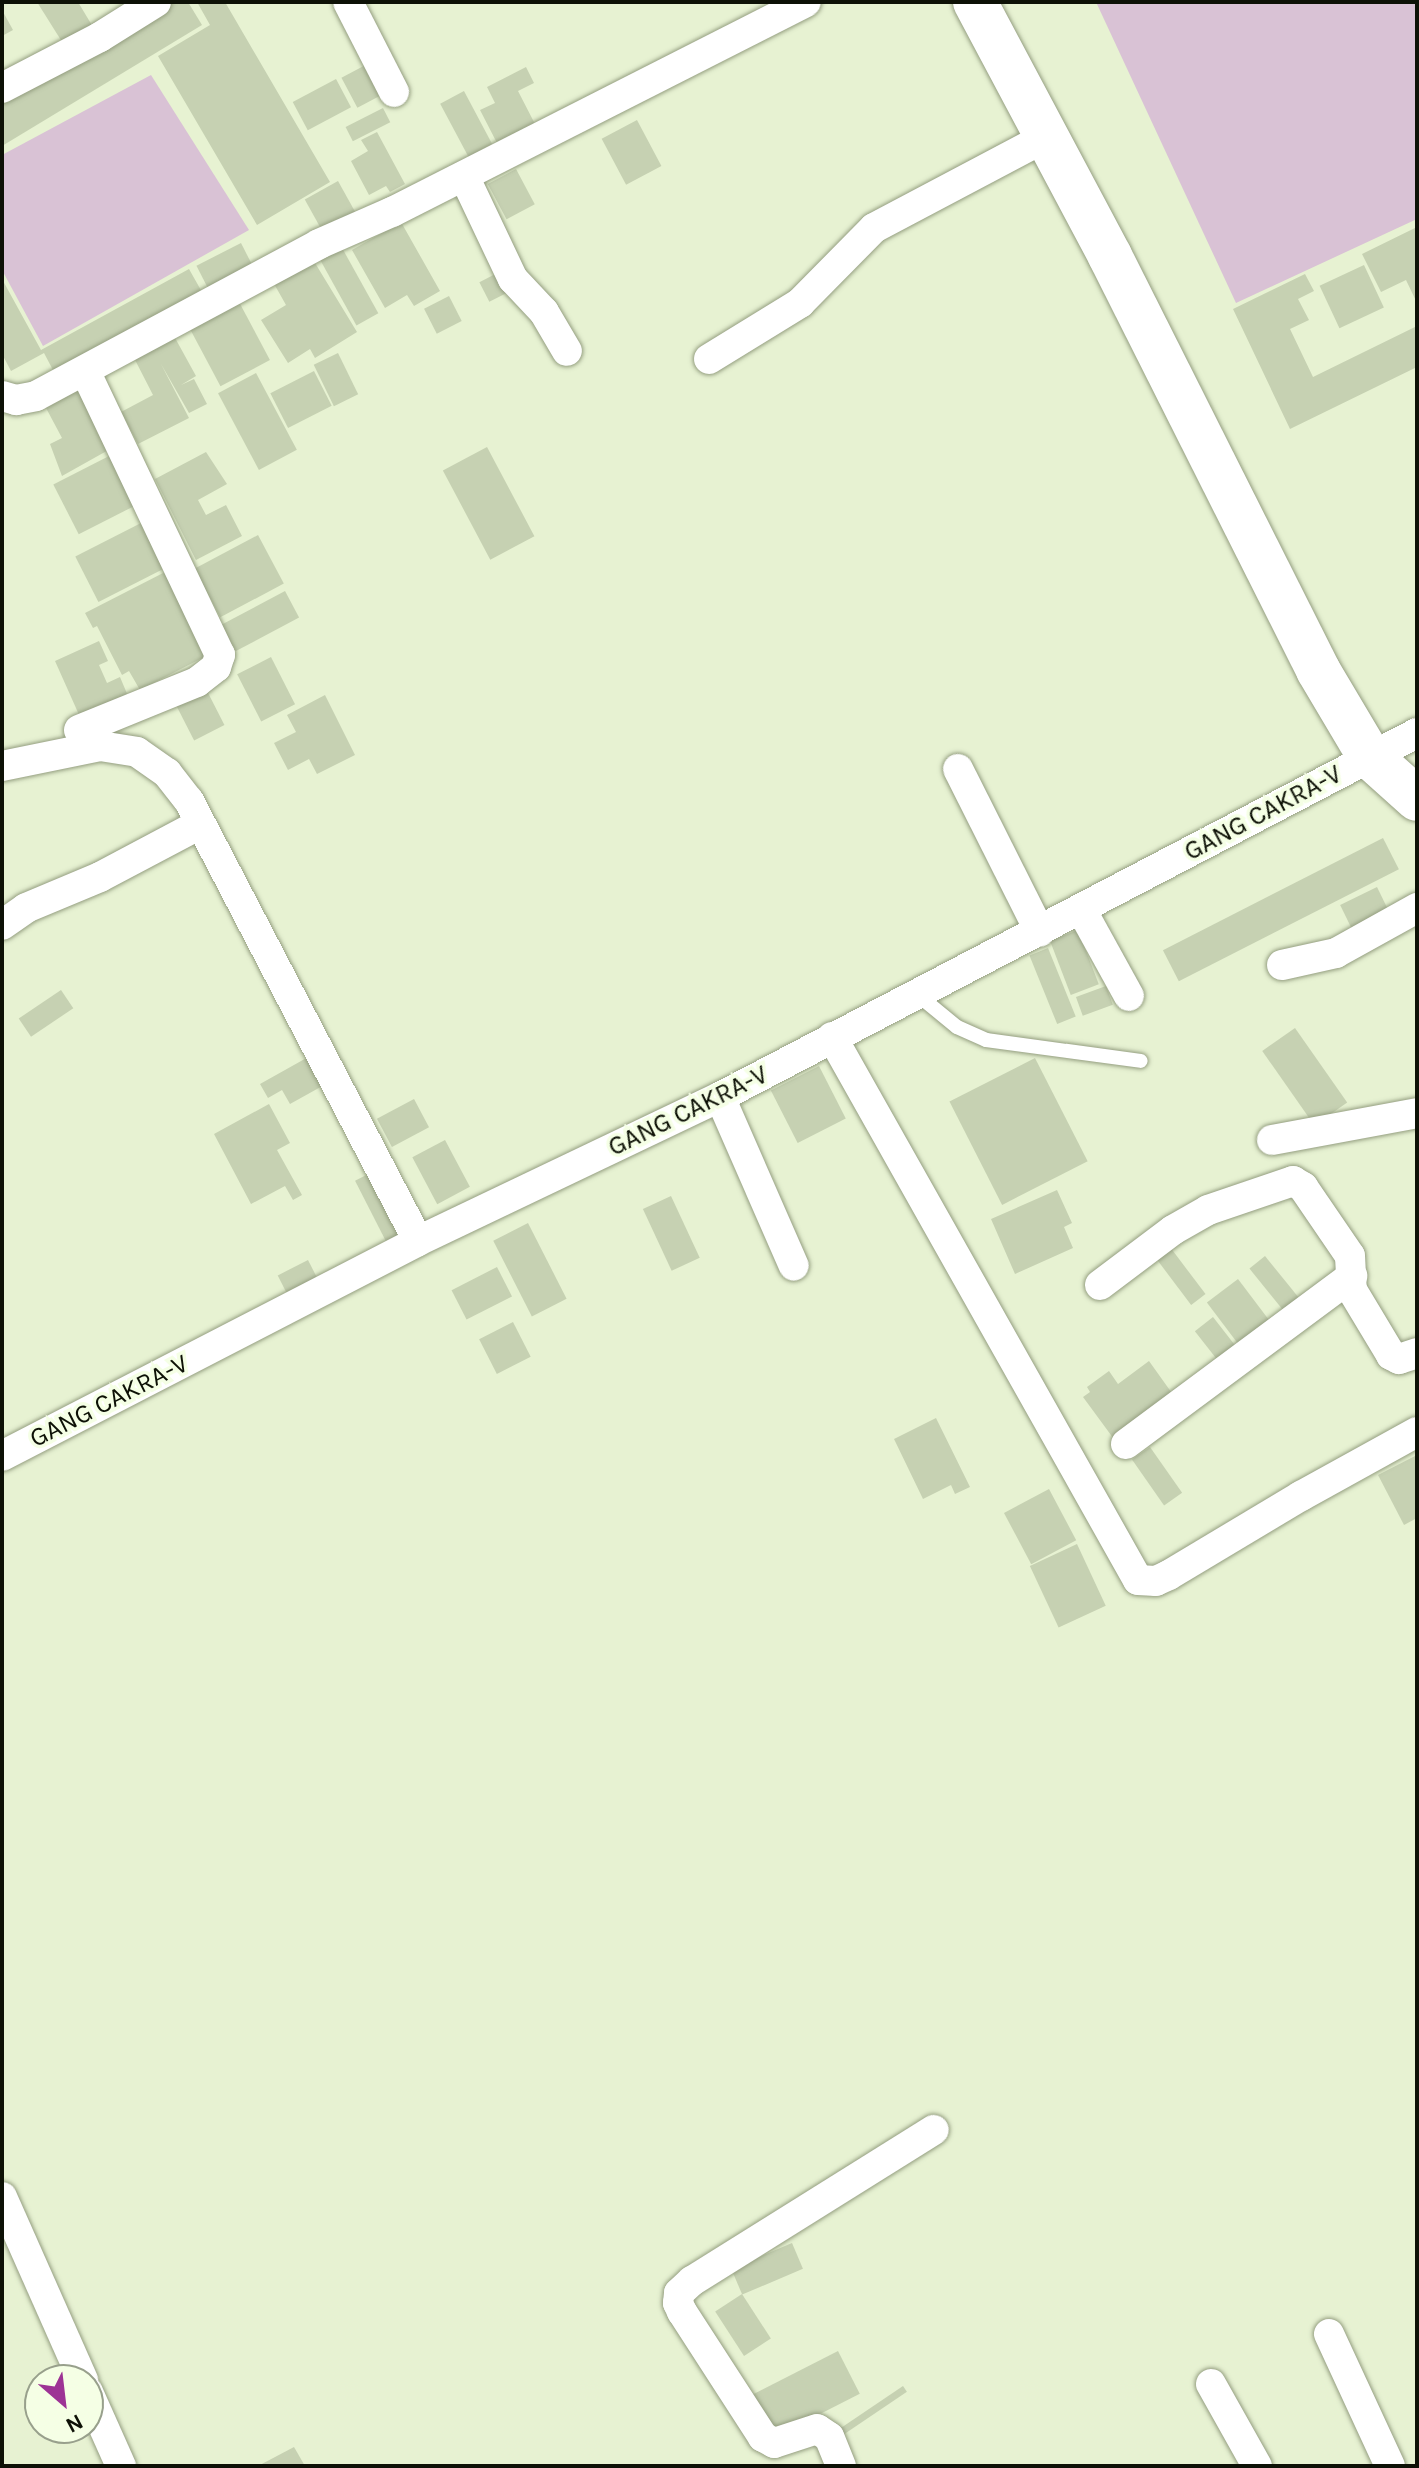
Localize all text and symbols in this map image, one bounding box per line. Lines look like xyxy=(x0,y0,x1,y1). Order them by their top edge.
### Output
street label: GANG CAKRA-V xyxy=(1179,758,1347,868)
street label: GANG CAKRA-V xyxy=(603,1059,773,1163)
street label: GANG CAKRA-V xyxy=(25,1348,193,1454)
north arrow xyxy=(24,2364,104,2444)
text: N xyxy=(61,2408,87,2439)

